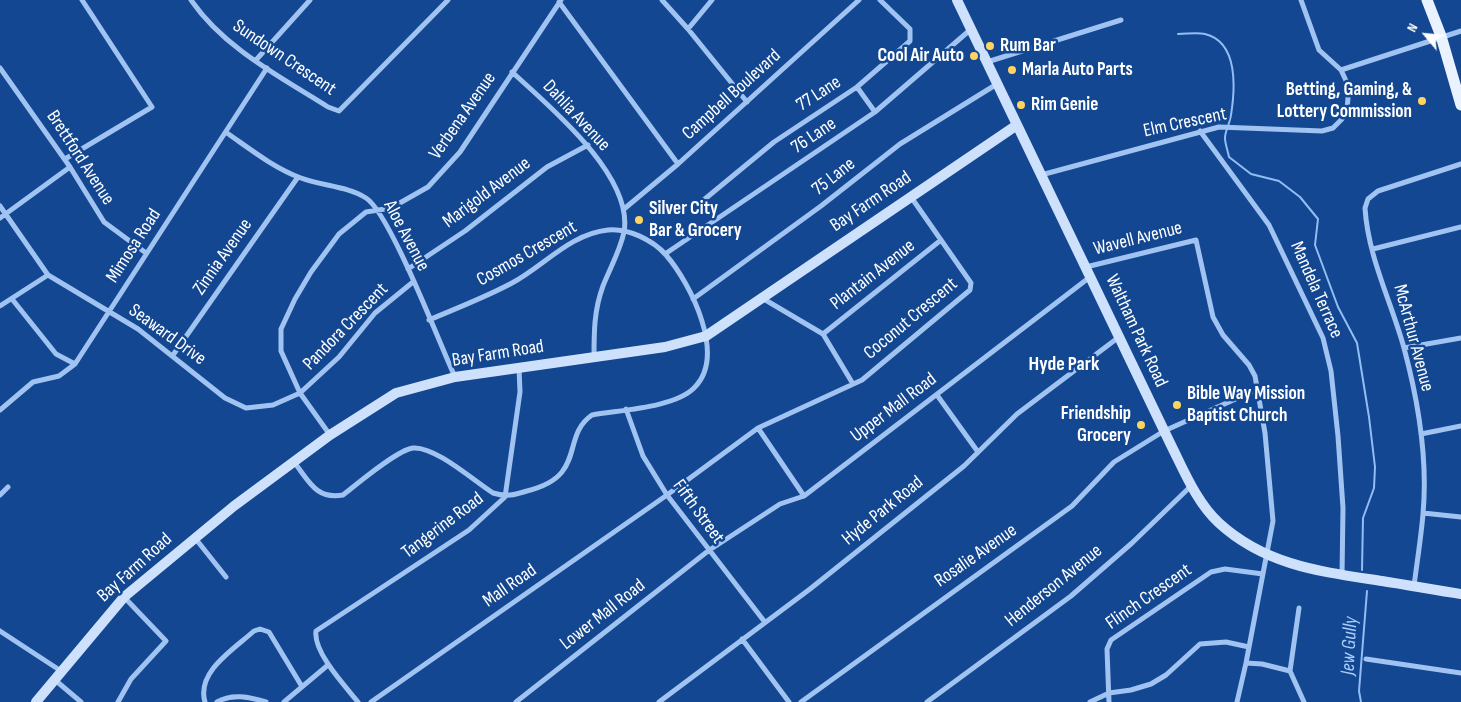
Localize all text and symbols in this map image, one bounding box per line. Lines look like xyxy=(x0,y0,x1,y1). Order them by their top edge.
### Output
north arrow xyxy=(1401,10,1451,60)
street label: Sundown Crescent xyxy=(228,15,340,101)
text: N xyxy=(1403,20,1422,35)
place label: Rum Bar xyxy=(1000,35,1056,57)
marker: Rum Bar xyxy=(984,40,996,52)
street label: Campbell Boulevard xyxy=(678,45,786,145)
place label: Cool Air Auto xyxy=(877,45,964,67)
marker: Cool Air Auto xyxy=(968,50,980,62)
place label: Marla Auto Parts xyxy=(1022,59,1133,81)
marker: Marla Auto Parts xyxy=(1006,64,1018,76)
street label: Verbena Avenue xyxy=(425,68,501,164)
street label: 77 Lane xyxy=(793,71,845,117)
street label: Dahlia Avenue xyxy=(537,76,615,156)
place label: Betting, Gaming, & Lottery Commission xyxy=(1277,79,1412,123)
place label: Rim Genie xyxy=(1031,94,1098,116)
marker: Betting, Gaming, & Lottery Commission xyxy=(1416,95,1428,107)
marker: Rim Genie xyxy=(1015,99,1027,111)
street label: Elm Crescent xyxy=(1141,103,1229,143)
street label: Brettford Avenue xyxy=(41,106,119,210)
street label: 76 Lane xyxy=(787,113,841,159)
street label: Marigold Avenue xyxy=(439,153,535,233)
street label: 75 Lane xyxy=(808,153,860,201)
street label: Bay Farm Road xyxy=(826,167,916,237)
street label: Aloe Avenue xyxy=(378,197,434,275)
place label: Silver City Bar & Grocery xyxy=(649,198,742,242)
street label: Mimosa Road xyxy=(102,205,166,287)
street label: Zinnia Avenue xyxy=(188,214,258,300)
marker: Silver City Bar & Grocery xyxy=(633,214,645,226)
street label: Cosmos Crescent xyxy=(473,216,581,292)
street label: Wavell Avenue xyxy=(1091,217,1185,261)
street label: Plantain Avenue xyxy=(826,235,920,315)
street label: Mandela Terrace xyxy=(1285,238,1347,342)
street label: Waltham Park Road xyxy=(1100,271,1172,391)
street label: Coconut Crescent xyxy=(860,273,962,365)
street label: Pandora Crescent xyxy=(299,279,393,375)
street label: McArthur Avenue xyxy=(1388,282,1438,394)
street label: Seaward Drive xyxy=(124,299,210,371)
street label: Bay Farm Road xyxy=(451,336,545,372)
district label: Hyde Park xyxy=(1029,353,1099,377)
street label: Upper Mall Road xyxy=(847,368,941,448)
place label: Bible Way Mission Baptist Church xyxy=(1187,383,1305,427)
marker: Bible Way Mission Baptist Church xyxy=(1171,399,1183,411)
place label: Friendship Grocery xyxy=(1061,403,1131,447)
marker: Friendship Grocery xyxy=(1135,419,1147,431)
street label: Hyde Park Road xyxy=(838,471,928,551)
street label: Fifth Street xyxy=(667,476,729,548)
street label: Tangerine Road xyxy=(398,488,488,564)
street label: Rosalie Avenue xyxy=(931,519,1021,593)
street label: Bay Farm Road xyxy=(93,529,177,607)
street label: Henderson Avenue xyxy=(1001,540,1107,632)
street label: Mall Road xyxy=(479,559,541,613)
street label: Flinch Crescent xyxy=(1102,559,1196,635)
street label: Lower Mall Road xyxy=(556,575,650,655)
water label: Jew Gully xyxy=(1336,616,1364,676)

